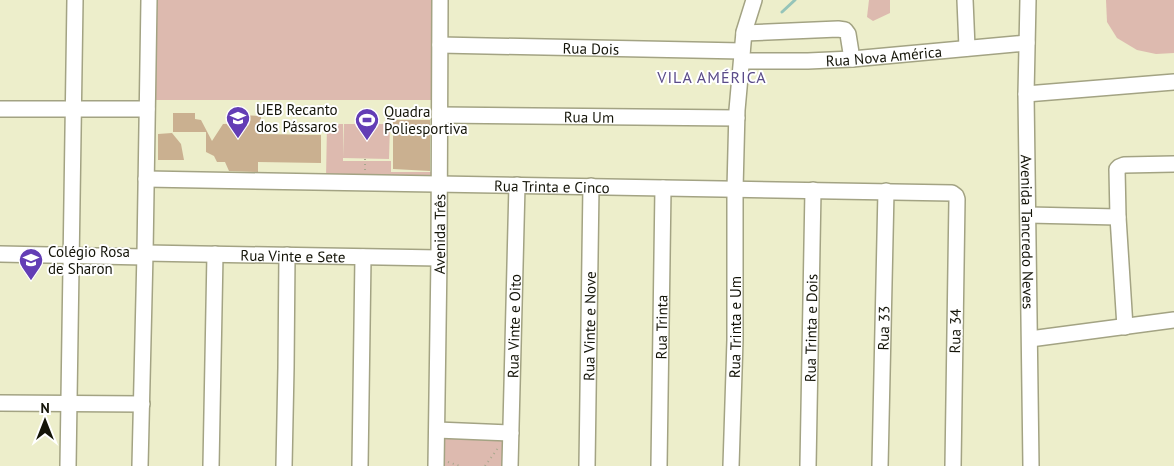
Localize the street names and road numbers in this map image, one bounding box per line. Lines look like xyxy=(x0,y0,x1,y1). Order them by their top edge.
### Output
street label: Rua Dois xyxy=(563,38,619,58)
street label: Rua Nova América xyxy=(825,41,943,70)
street label: Rua Um xyxy=(564,107,614,126)
street label: Avenida Tancredo Neves xyxy=(1017,154,1038,309)
street label: Rua Trinta e Cinco xyxy=(494,176,610,197)
street label: Avenida Três xyxy=(429,194,449,274)
street label: Rua Vinte e Sete xyxy=(240,245,346,266)
street label: Rua Vinte e Nove xyxy=(579,271,599,381)
street label: Rua Vinte e Oito xyxy=(503,274,524,378)
street label: Rua Trinta e Dois xyxy=(800,274,821,382)
street label: Rua Trinta e Um xyxy=(724,276,745,378)
street label: Rua Trinta xyxy=(651,295,671,359)
street label: Rua 33 xyxy=(873,305,893,351)
street label: Rua 34 xyxy=(945,309,965,353)

